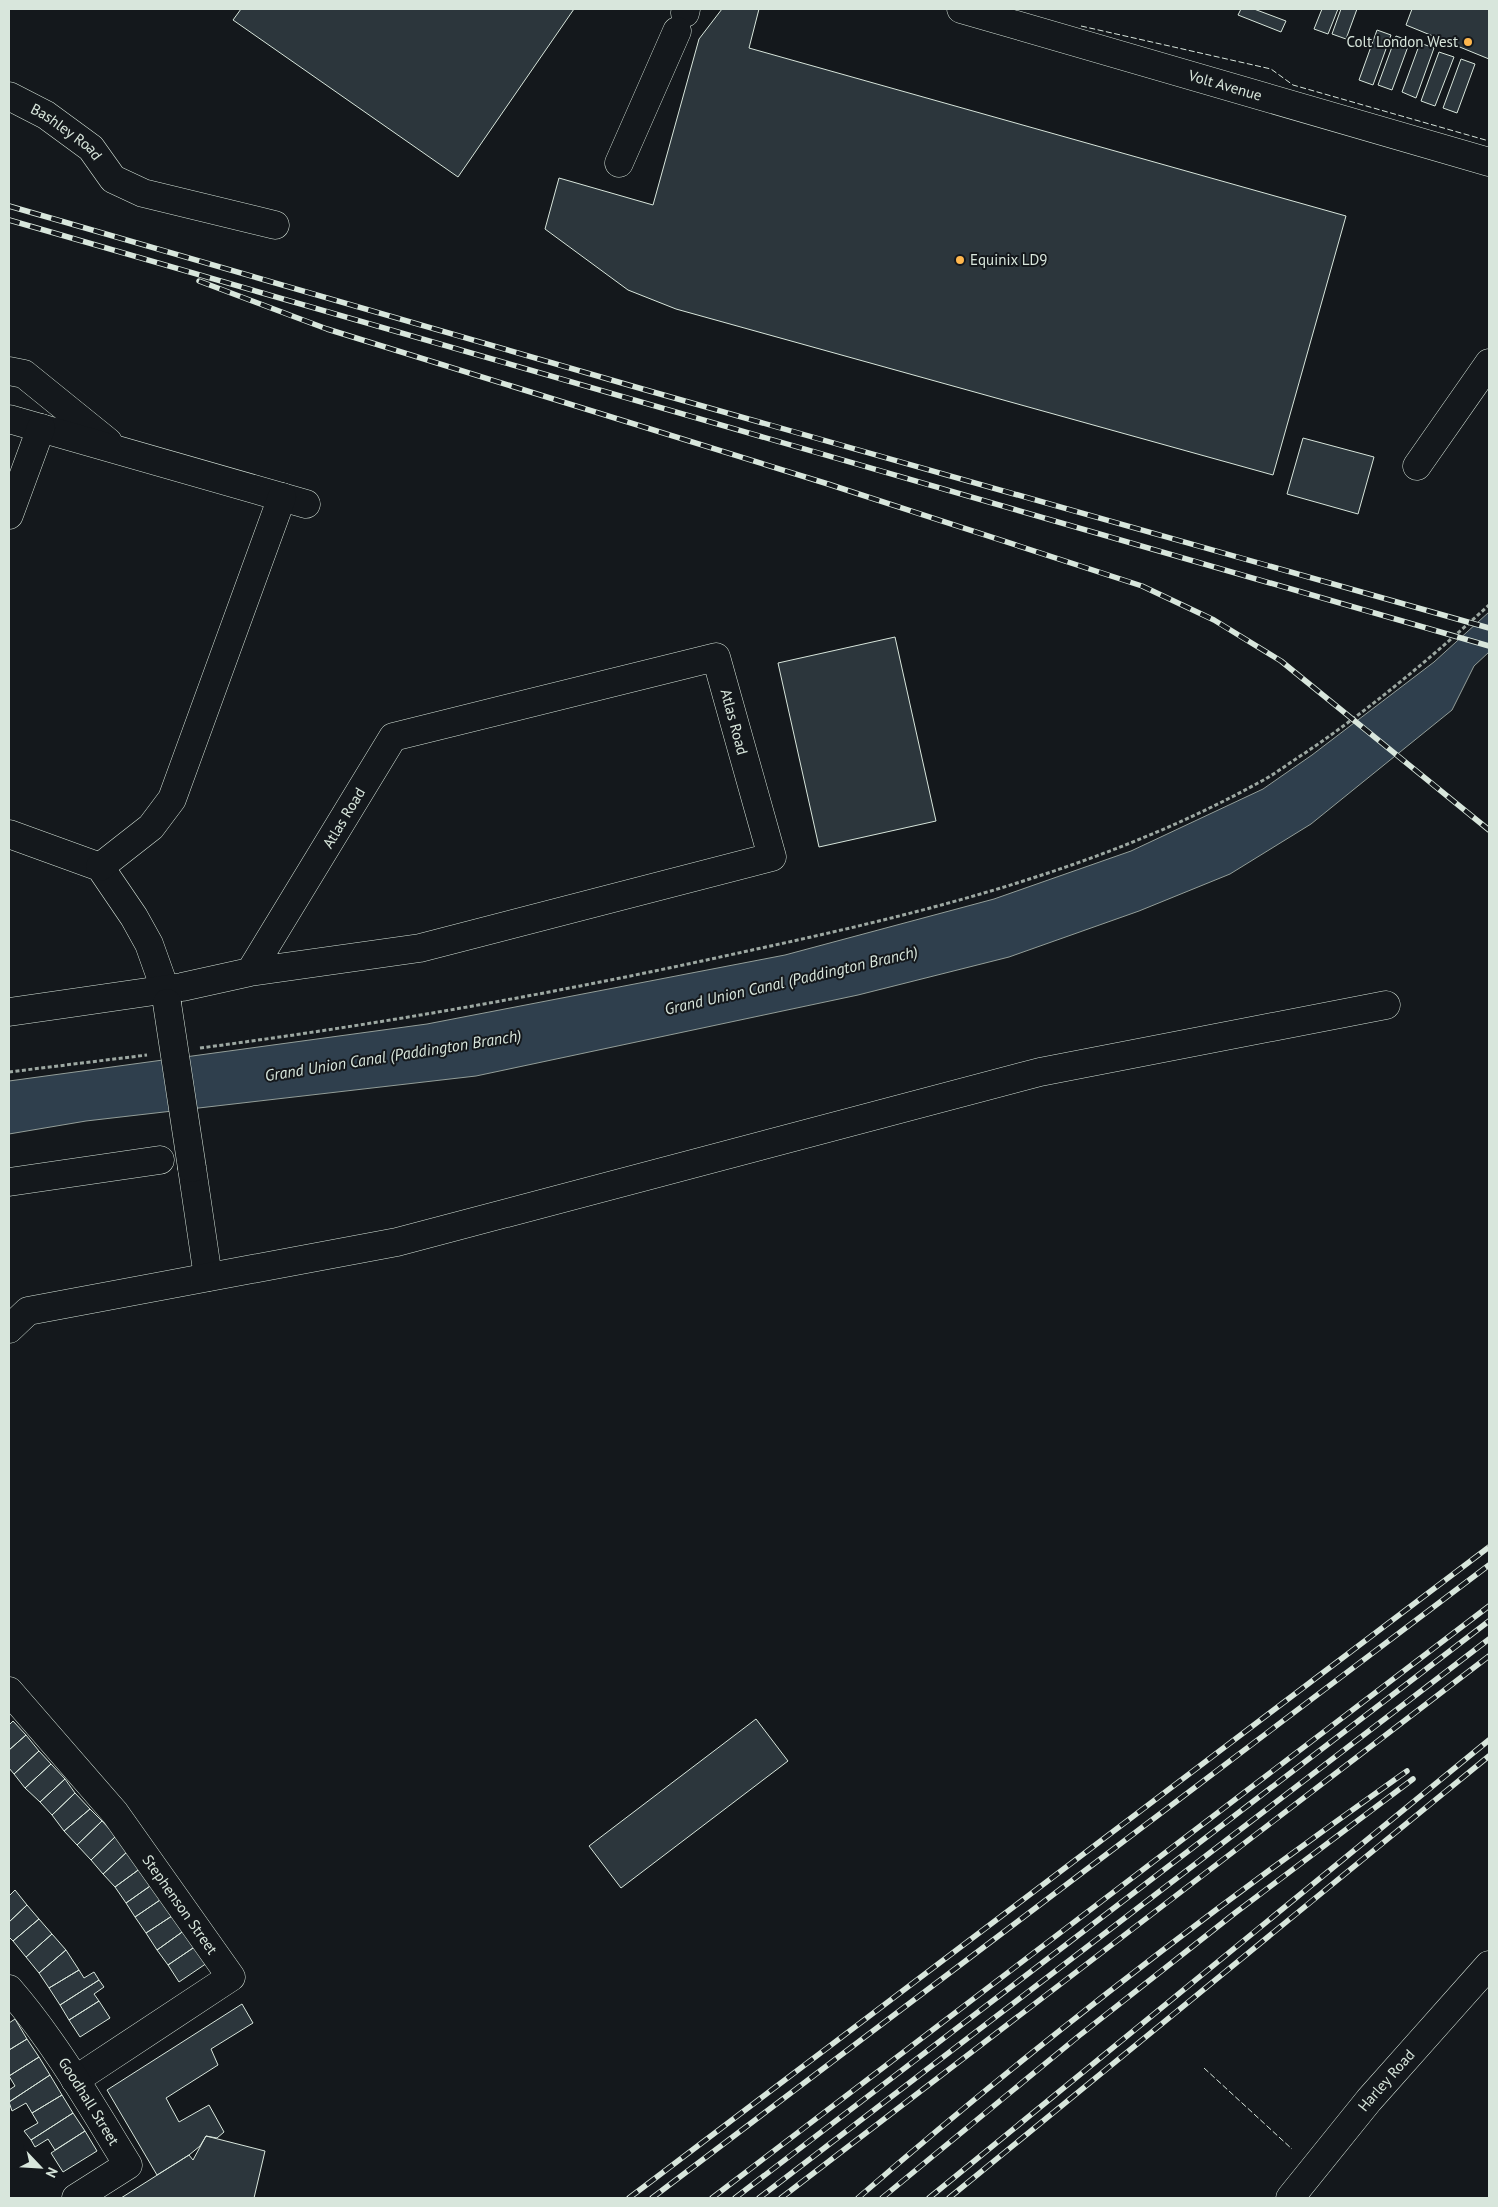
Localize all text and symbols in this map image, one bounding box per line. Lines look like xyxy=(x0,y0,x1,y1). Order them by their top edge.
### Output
place label: Colt London West xyxy=(1346,32,1458,51)
marker: Colt London West xyxy=(1462,36,1474,48)
street label: Volt Avenue xyxy=(1185,65,1264,105)
street label: Bashley Road xyxy=(28,99,107,164)
place label: Equinix LD9 xyxy=(970,250,1047,269)
marker: Equinix LD9 xyxy=(954,254,966,266)
street label: Atlas Road xyxy=(717,687,752,757)
street label: Atlas Road xyxy=(318,784,369,852)
water label: Grand Union Canal (Paddington Branch) xyxy=(662,941,920,1019)
water label: Grand Union Canal (Paddington Branch) xyxy=(263,1025,523,1085)
street label: Stephenson Street xyxy=(139,1851,222,1958)
street label: Harley Road xyxy=(1354,2045,1419,2115)
street label: Goodhall Street xyxy=(54,2054,124,2149)
north arrow xyxy=(15,2142,65,2192)
text: N xyxy=(42,2165,62,2180)

